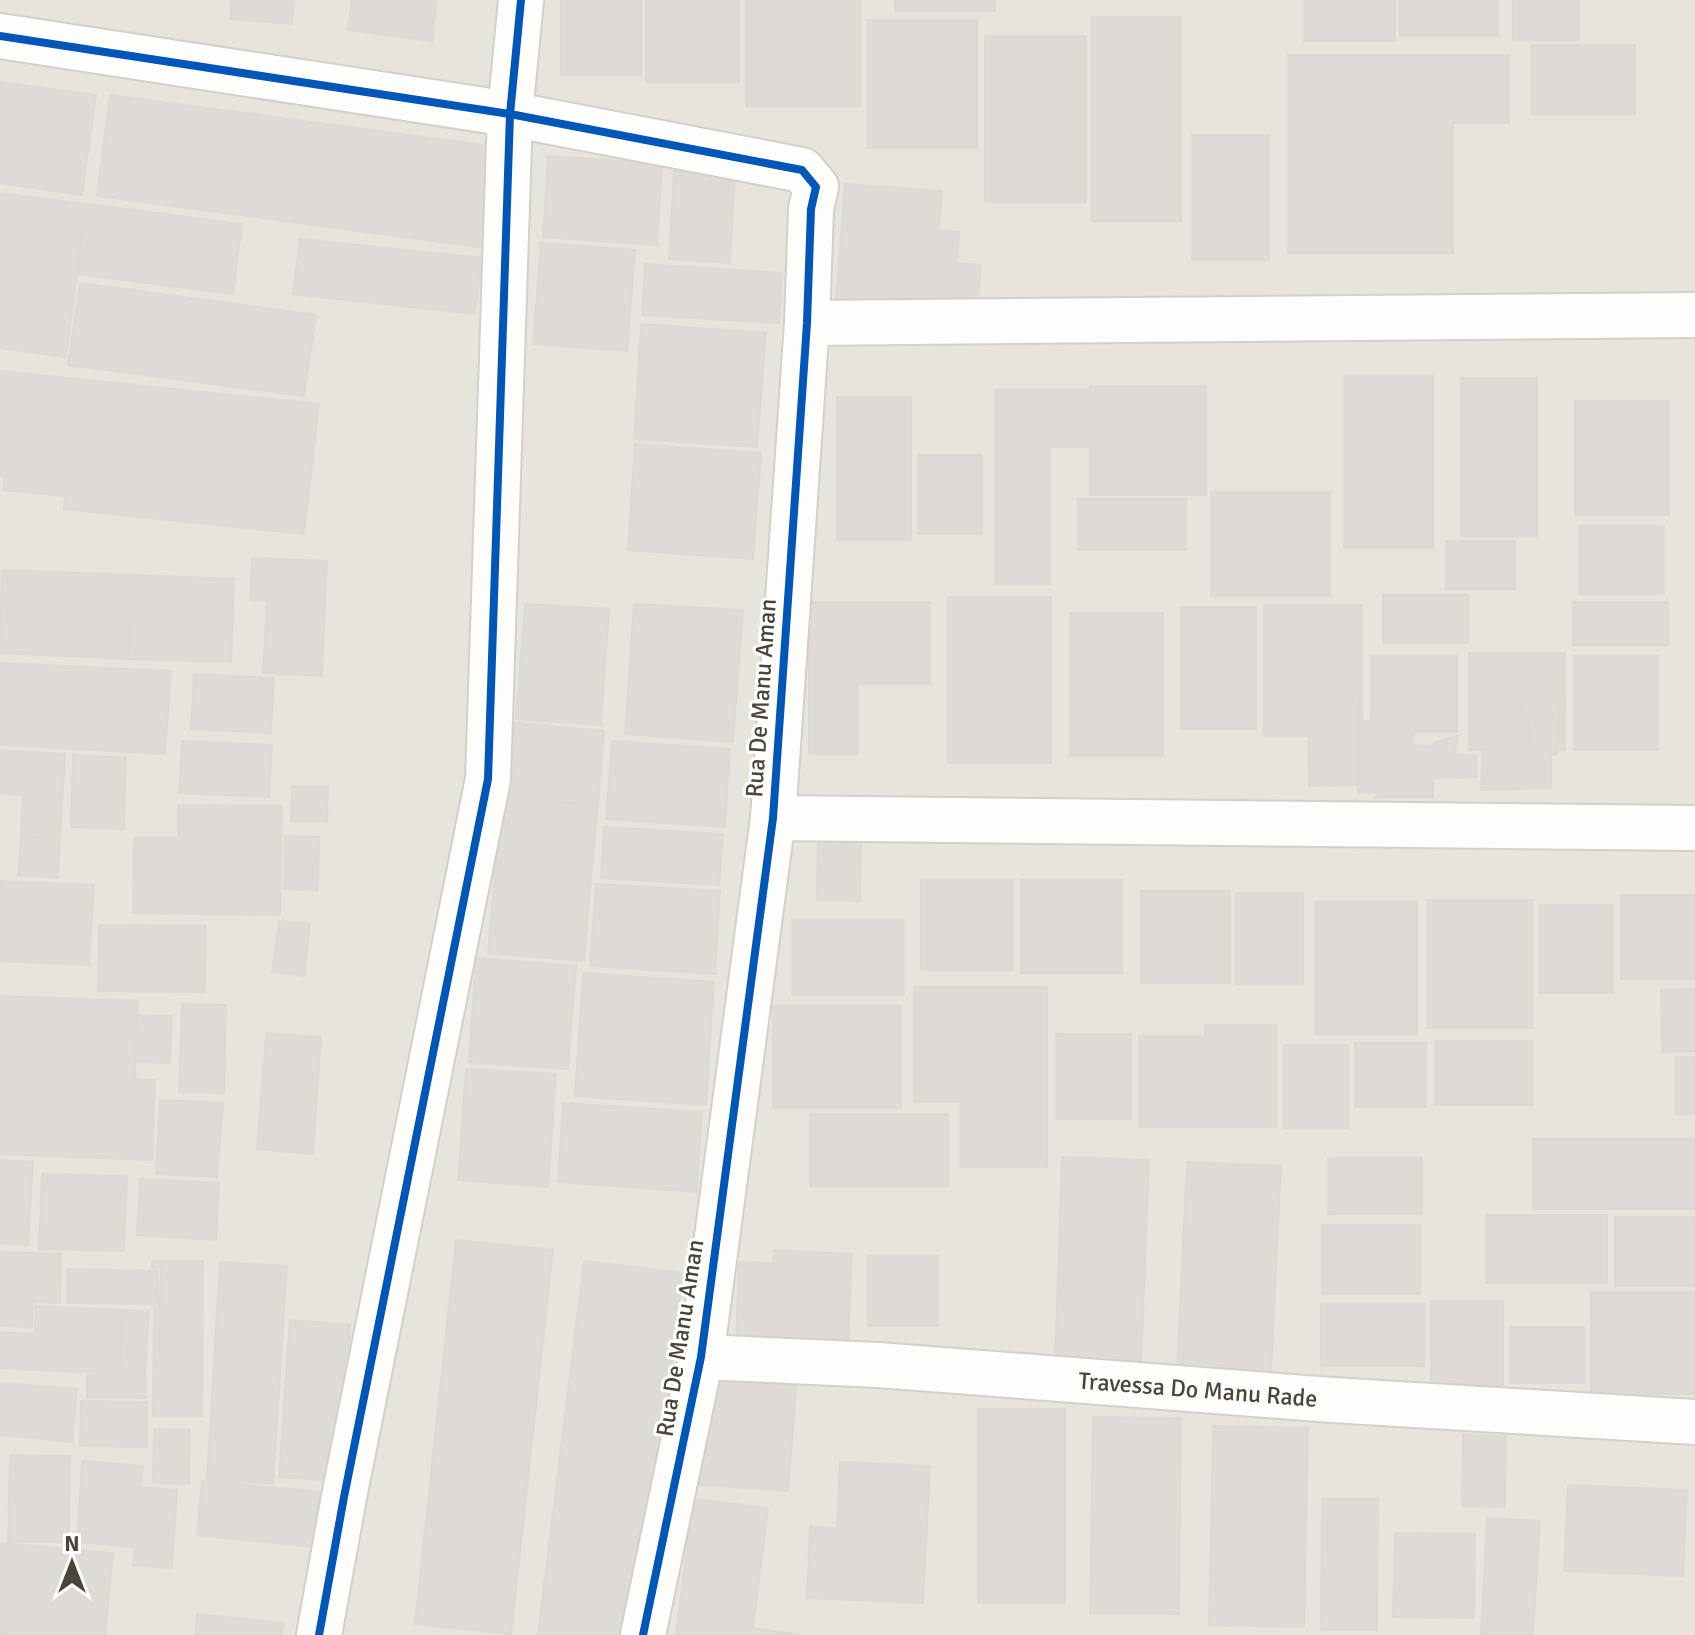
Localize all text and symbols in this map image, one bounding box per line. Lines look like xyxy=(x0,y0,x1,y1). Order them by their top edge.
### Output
street label: Rua De Manu Aman xyxy=(739,597,783,799)
street label: Rua De Manu Aman xyxy=(650,1237,710,1439)
street label: Travessa Do Manu Rade xyxy=(1077,1365,1319,1414)
north arrow xyxy=(32,1523,112,1603)
text: N xyxy=(64,1530,80,1557)

